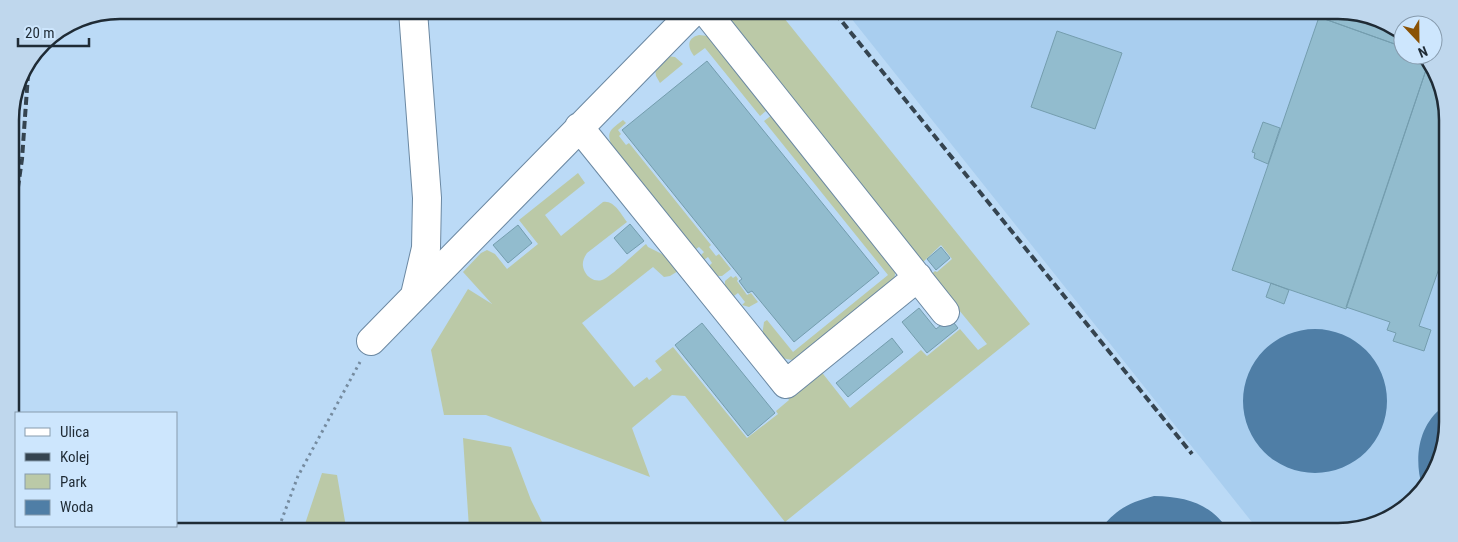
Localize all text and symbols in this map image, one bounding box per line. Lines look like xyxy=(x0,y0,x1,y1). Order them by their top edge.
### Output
scale bar xyxy=(18,15,89,47)
north arrow xyxy=(1393,15,1443,65)
text: 20 m xyxy=(25,24,55,42)
text: N xyxy=(1416,43,1430,61)
legend xyxy=(15,412,178,527)
text: Ulica xyxy=(60,423,89,441)
text: Kolej xyxy=(60,448,89,466)
text: Park xyxy=(60,473,87,491)
text: Woda xyxy=(60,498,93,516)

